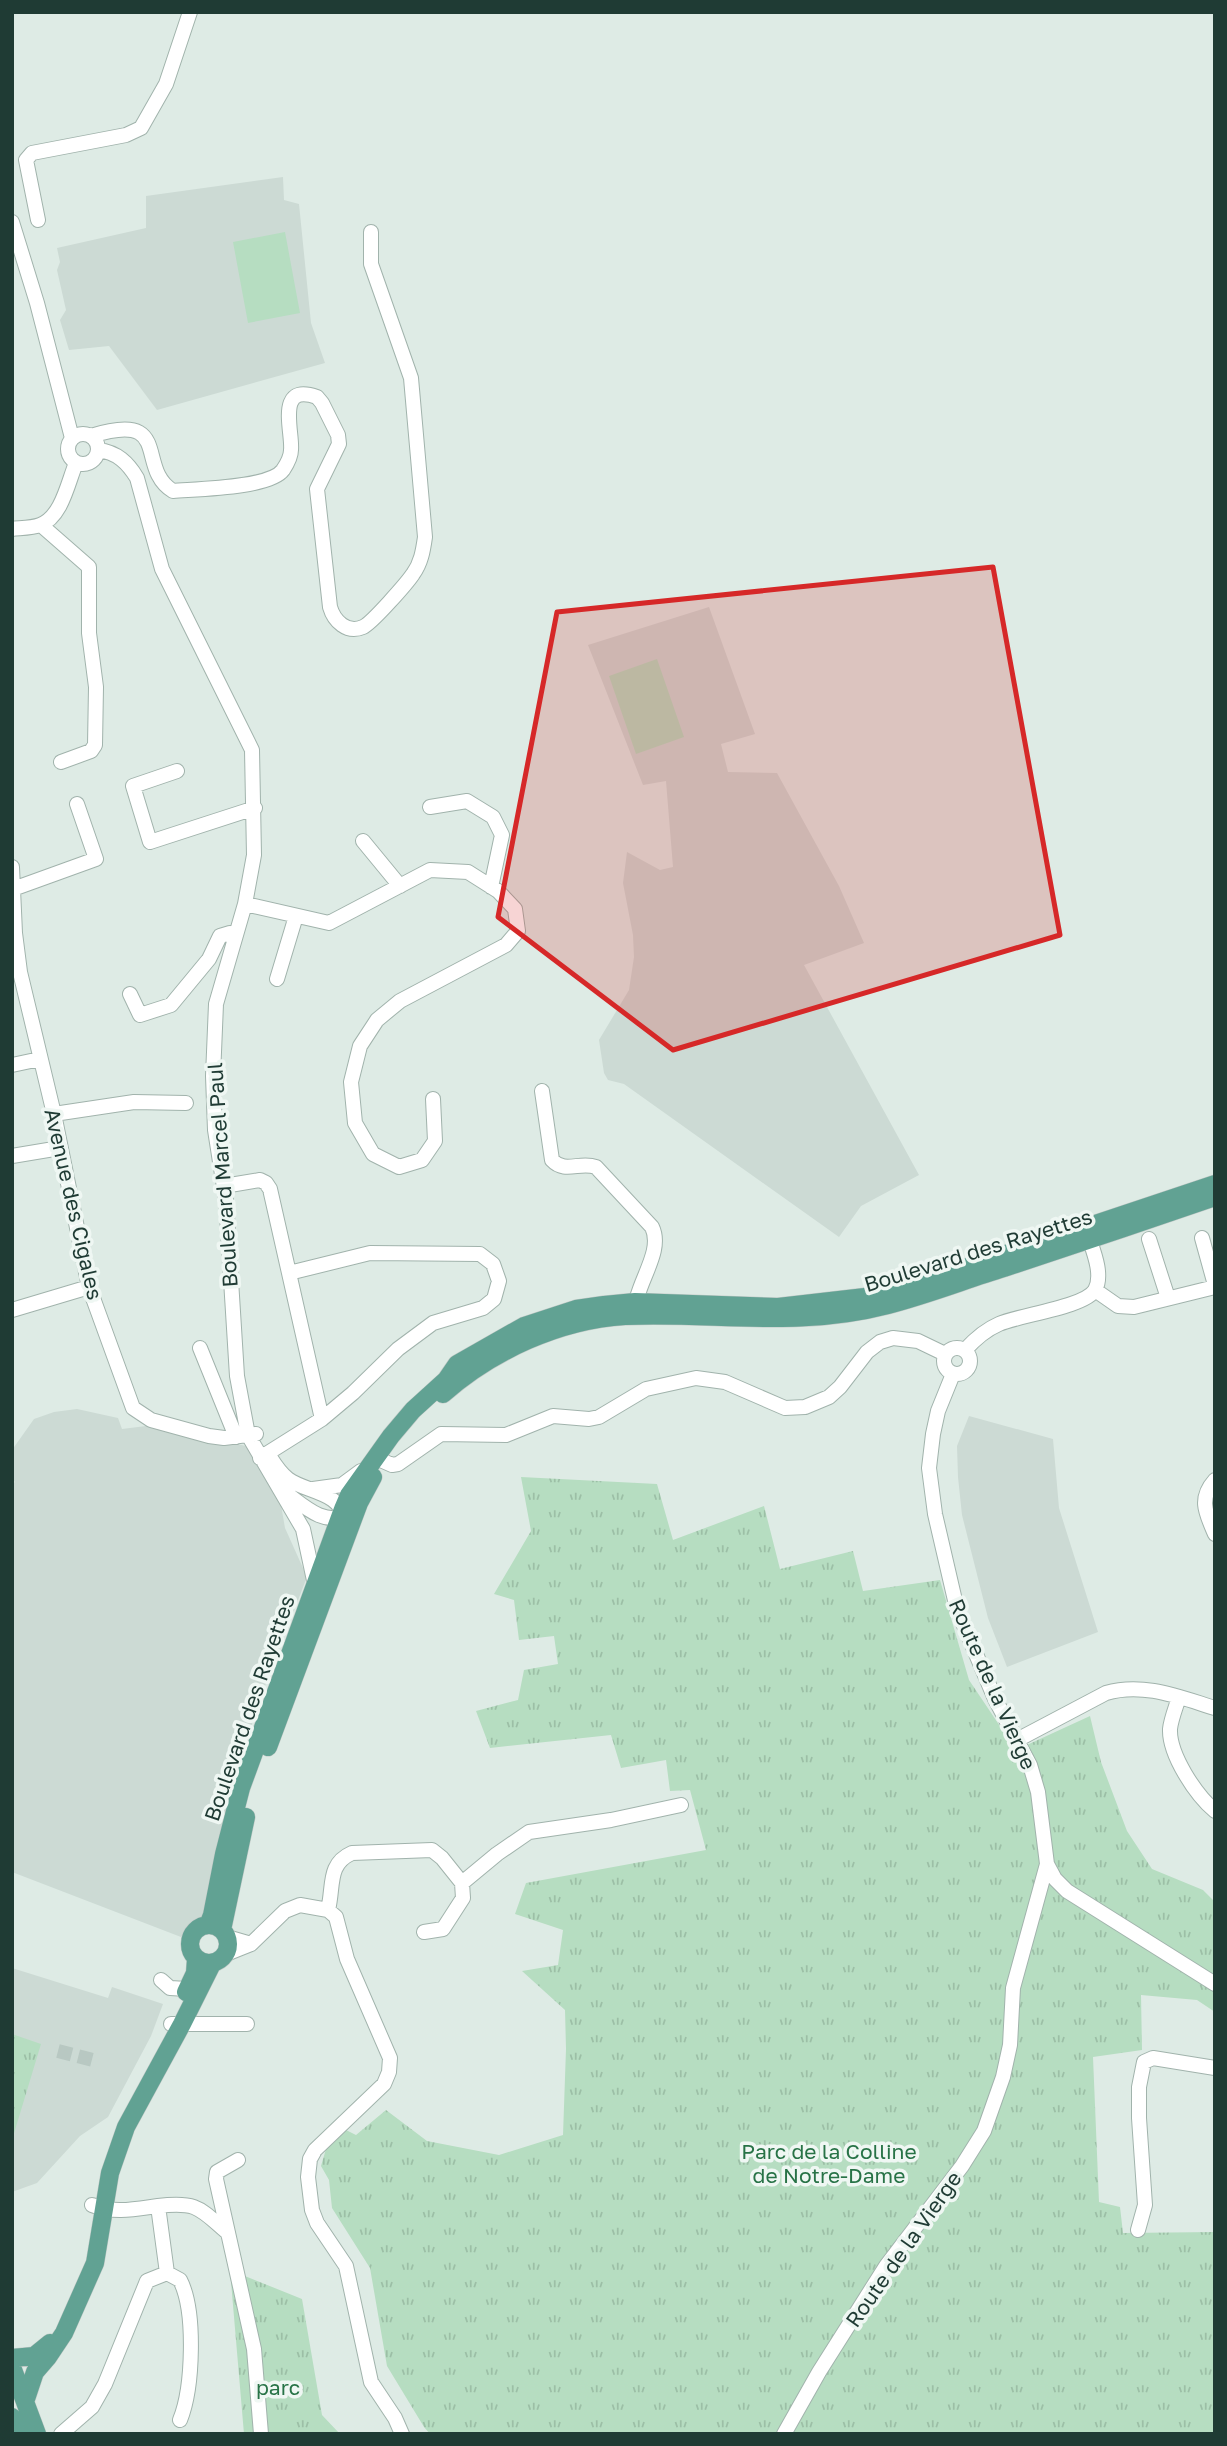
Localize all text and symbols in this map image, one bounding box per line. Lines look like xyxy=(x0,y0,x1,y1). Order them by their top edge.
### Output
street label: Boulevard Marcel Paul xyxy=(201,1062,243,1288)
street label: Avenue des Cigales xyxy=(39,1106,109,1302)
street label: Boulevard des Rayettes xyxy=(861,1203,1095,1297)
street label: Boulevard des Rayettes xyxy=(198,1592,300,1824)
street label: Route de la Vierge xyxy=(944,1595,1042,1773)
park label: Parc de la Colline de Notre-Dame xyxy=(741,2138,917,2188)
street label: Route de la Vierge xyxy=(839,2166,967,2332)
park label: parc xyxy=(256,2374,300,2400)

